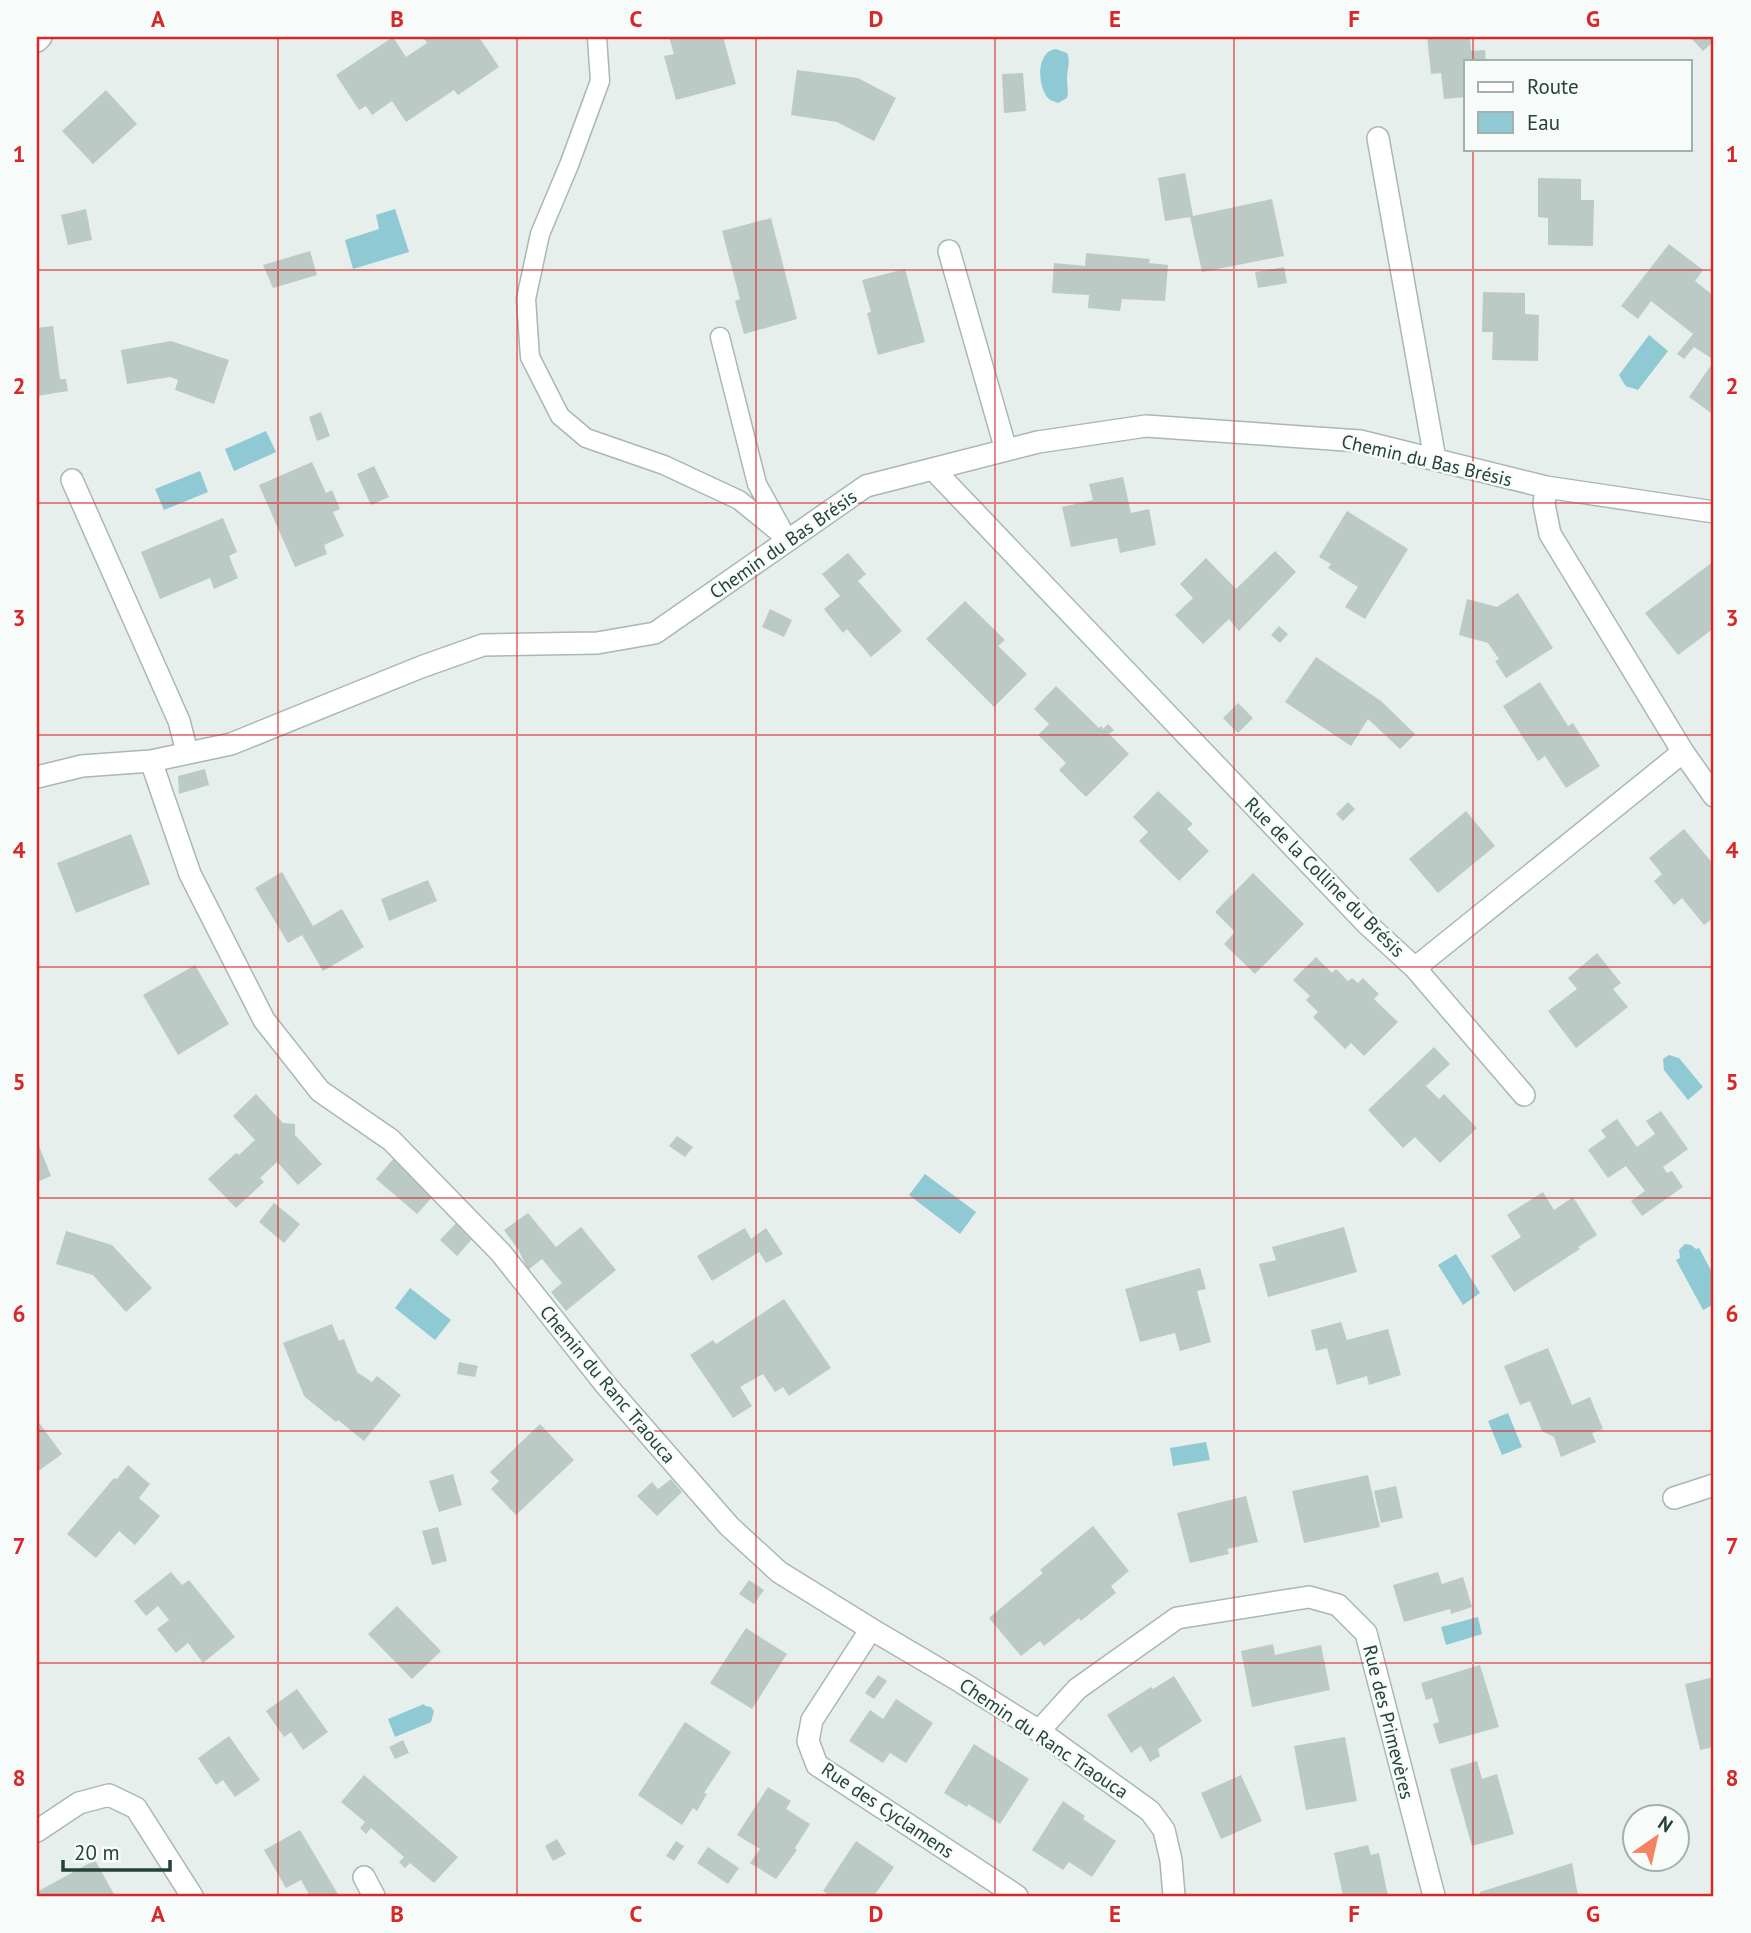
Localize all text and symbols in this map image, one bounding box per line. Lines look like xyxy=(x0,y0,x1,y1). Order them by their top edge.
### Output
text: A xyxy=(151,4,165,33)
text: B xyxy=(390,4,404,33)
text: C xyxy=(630,4,643,33)
text: D xyxy=(869,4,883,33)
text: E xyxy=(1109,4,1121,33)
text: F xyxy=(1348,4,1360,33)
text: G xyxy=(1586,4,1600,33)
legend xyxy=(1464,60,1692,150)
text: Route xyxy=(1527,73,1579,100)
text: Eau xyxy=(1527,109,1560,136)
text: 1 xyxy=(12,139,26,168)
text: 1 xyxy=(1725,139,1739,168)
text: 2 xyxy=(12,371,26,400)
text: 2 xyxy=(1725,371,1739,400)
street label: Chemin du Bas Brésis xyxy=(1339,429,1515,491)
street label: Chemin du Bas Brésis xyxy=(705,484,861,604)
text: 3 xyxy=(12,603,26,632)
text: 3 xyxy=(1725,603,1739,632)
street label: Rue de la Colline du Brésis xyxy=(1240,792,1410,962)
text: 4 xyxy=(12,835,26,864)
text: 4 xyxy=(1725,835,1739,864)
text: 5 xyxy=(12,1067,26,1096)
text: 5 xyxy=(1725,1067,1739,1096)
text: 6 xyxy=(12,1299,26,1328)
text: 6 xyxy=(1725,1299,1739,1328)
street label: Chemin du Ranc Traouca xyxy=(535,1300,681,1468)
text: 7 xyxy=(12,1531,26,1560)
text: 7 xyxy=(1725,1531,1739,1560)
street label: Rue des Primevères xyxy=(1358,1642,1420,1802)
street label: Chemin du Ranc Traouca xyxy=(955,1672,1133,1804)
street label: Rue des Cyclamens xyxy=(817,1757,959,1863)
text: 8 xyxy=(12,1763,26,1792)
text: 8 xyxy=(1725,1763,1739,1792)
north arrow xyxy=(1622,1804,1692,1874)
text: N xyxy=(1654,1810,1677,1837)
scale bar xyxy=(63,1828,170,1872)
text: 20 m xyxy=(74,1839,120,1866)
text: A xyxy=(151,1899,165,1928)
text: B xyxy=(390,1899,404,1928)
text: C xyxy=(630,1899,643,1928)
text: D xyxy=(869,1899,883,1928)
text: E xyxy=(1109,1899,1121,1928)
text: F xyxy=(1348,1899,1360,1928)
text: G xyxy=(1586,1899,1600,1928)

